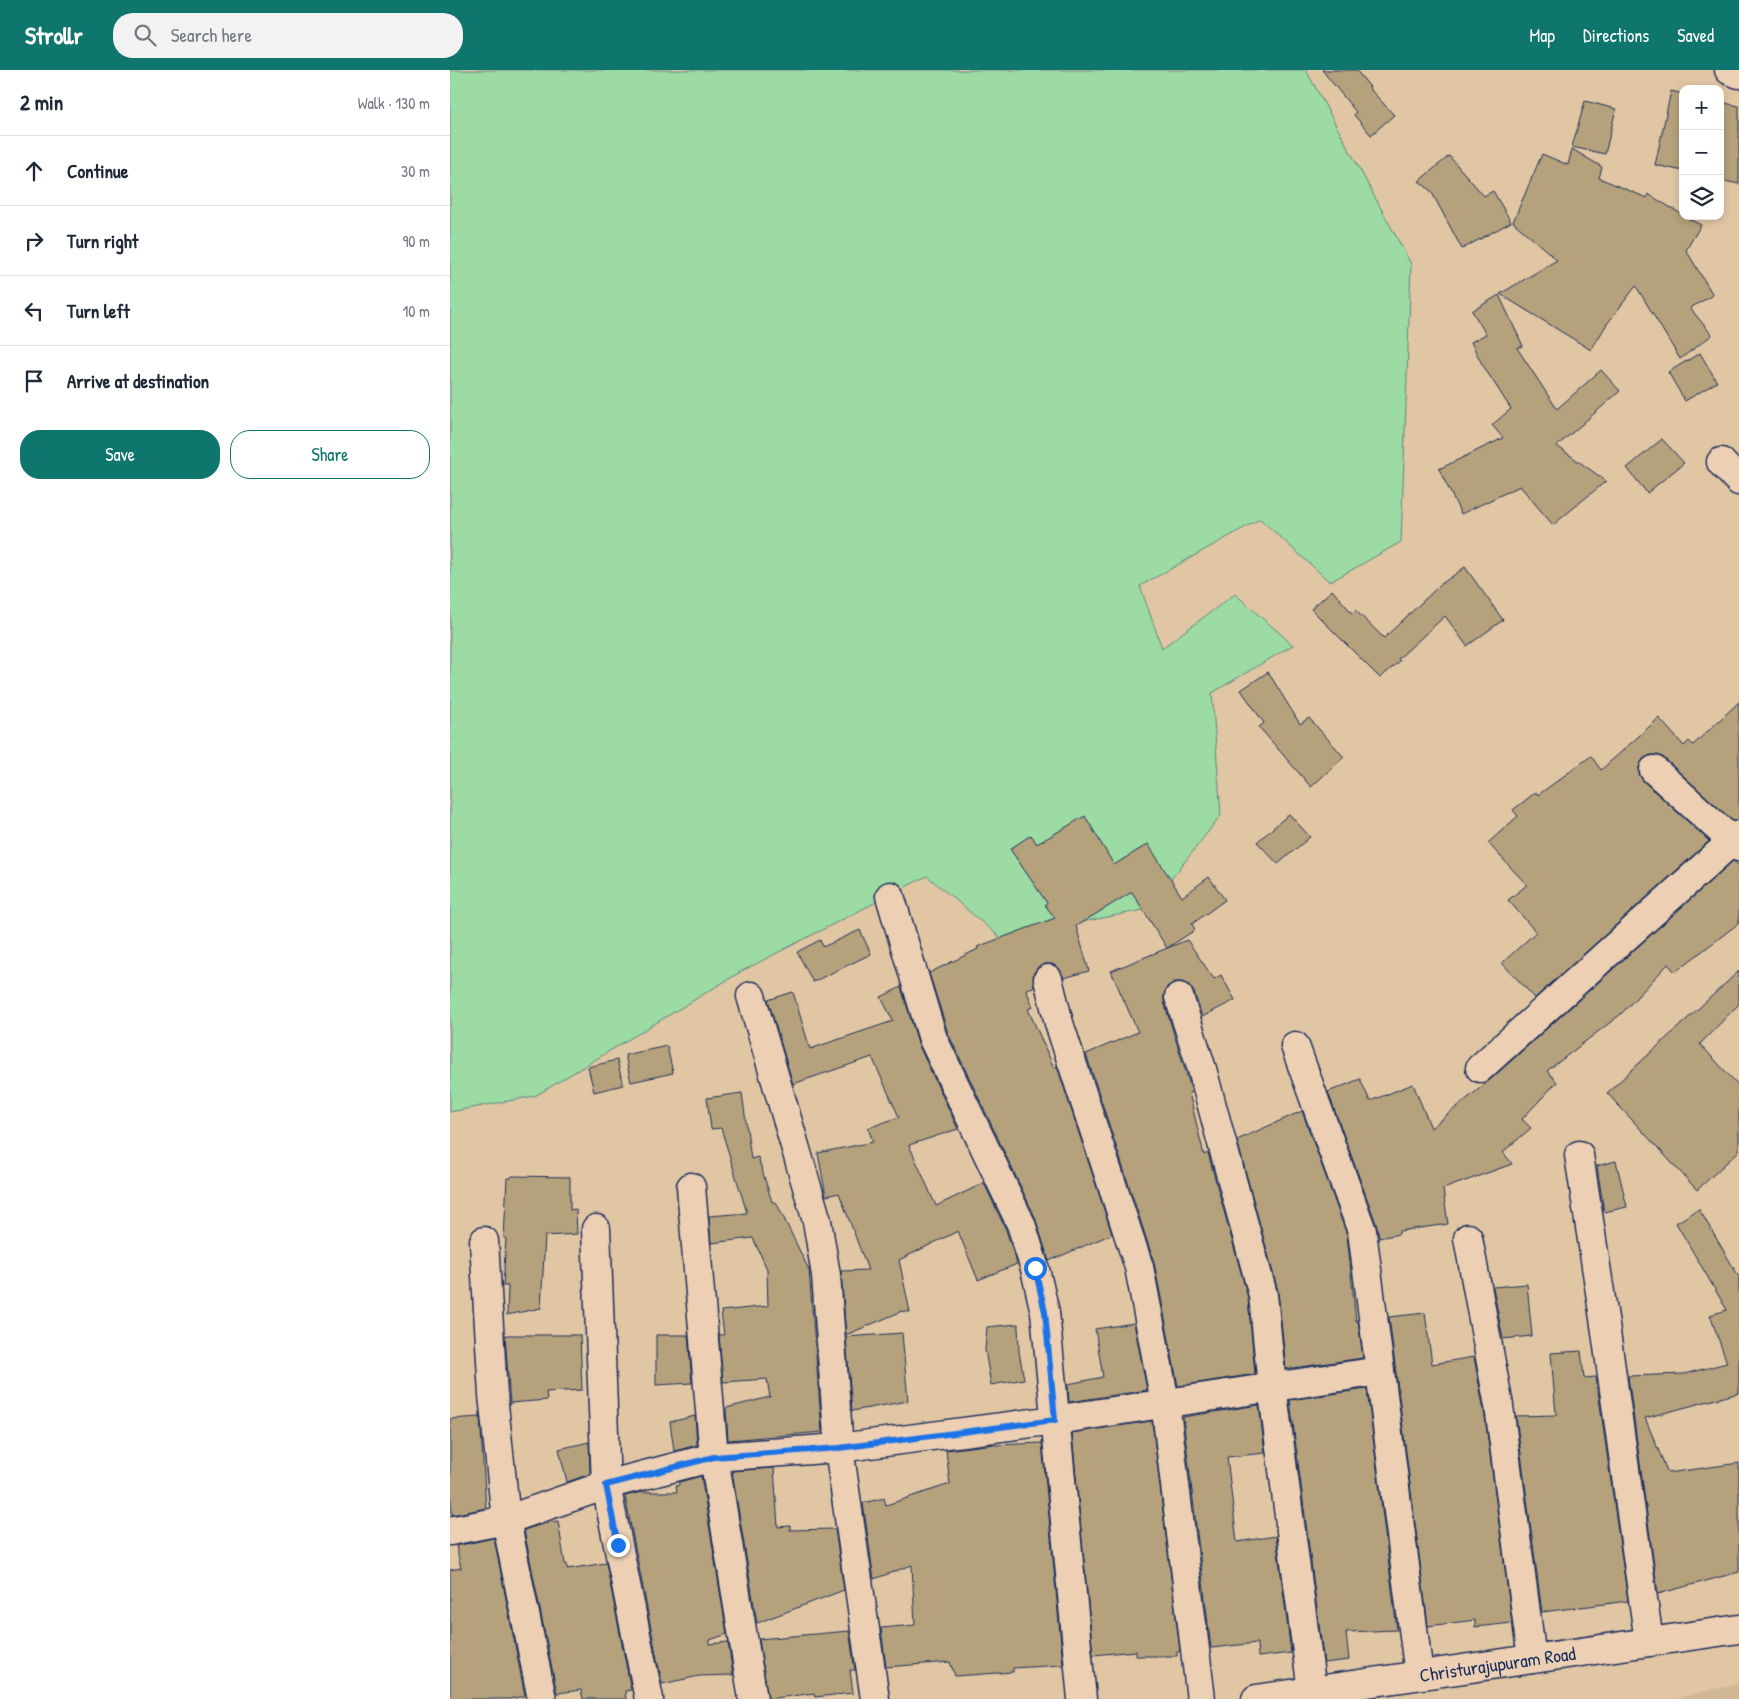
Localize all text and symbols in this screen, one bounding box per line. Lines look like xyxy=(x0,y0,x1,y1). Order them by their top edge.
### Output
search box xyxy=(113,13,463,58)
text: Strollr xyxy=(25,19,83,51)
icon: search xyxy=(131,21,159,49)
text: Search here xyxy=(171,22,252,48)
text: Map xyxy=(1530,23,1555,48)
text: Directions xyxy=(1583,23,1649,48)
text: Saved xyxy=(1677,23,1714,48)
map controls xyxy=(1679,85,1724,220)
button: + xyxy=(1679,85,1724,130)
text: 2 min xyxy=(20,88,63,117)
text: Walk · 130 m xyxy=(358,92,430,114)
button: − xyxy=(1679,130,1724,175)
icon: ahead xyxy=(20,157,48,185)
text: Continue xyxy=(67,158,128,184)
text: 30 m xyxy=(401,160,430,182)
button: layers xyxy=(1679,175,1724,220)
icon: right xyxy=(20,227,48,255)
text: Turn right xyxy=(67,228,138,254)
text: 90 m xyxy=(402,230,430,252)
icon: left xyxy=(20,297,48,325)
text: Turn left xyxy=(67,298,130,324)
text: 10 m xyxy=(402,300,430,322)
icon: arrive xyxy=(20,367,48,395)
text: Arrive at destination xyxy=(67,368,209,394)
button: Save xyxy=(20,430,220,479)
button: Share xyxy=(230,430,430,479)
route start xyxy=(1024,1257,1047,1280)
route end xyxy=(607,1534,630,1557)
street label: Christurajupuram Road xyxy=(1418,1640,1578,1688)

